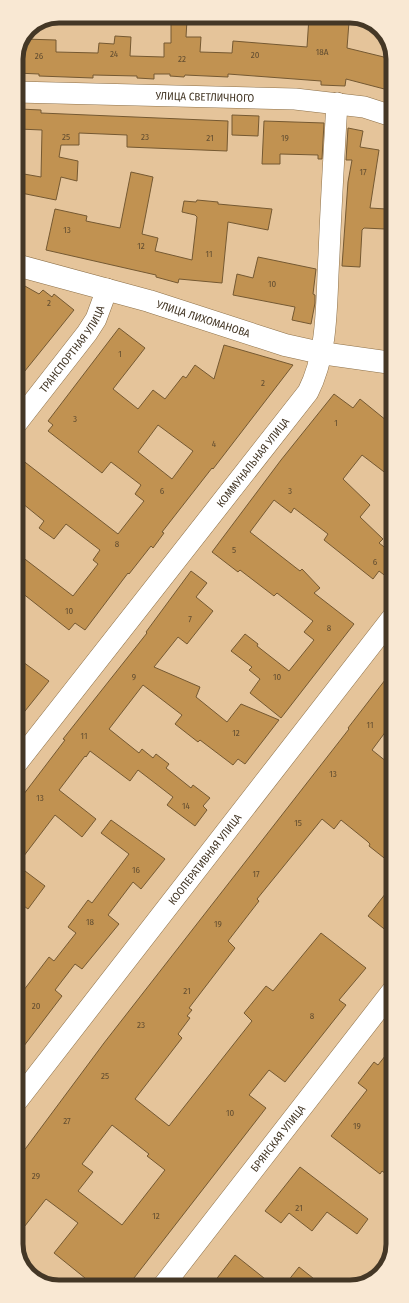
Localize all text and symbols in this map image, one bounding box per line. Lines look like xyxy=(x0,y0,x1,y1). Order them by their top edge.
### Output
house number: 18А xyxy=(316,47,329,57)
house number: 24 xyxy=(110,49,119,59)
house number: 20 xyxy=(251,50,260,60)
house number: 26 xyxy=(35,51,44,61)
house number: 22 xyxy=(178,54,186,64)
street label: УЛИЦА СВЕТЛИЧНОГО xyxy=(154,89,255,104)
house number: 25 xyxy=(62,132,70,142)
house number: 23 xyxy=(141,132,149,142)
house number: 21 xyxy=(206,133,214,143)
house number: 19 xyxy=(281,133,289,143)
house number: 17 xyxy=(359,167,367,177)
house number: 13 xyxy=(63,225,71,235)
house number: 12 xyxy=(137,241,145,251)
house number: 11 xyxy=(206,249,212,259)
house number: 10 xyxy=(268,279,276,289)
street label: УЛИЦА ЛИХОМАНОВА xyxy=(154,297,252,340)
house number: 2 xyxy=(47,298,51,308)
street label: ТРАНСПОРТНАЯ УЛИЦА xyxy=(37,303,107,395)
house number: 1 xyxy=(118,349,122,359)
house number: 2 xyxy=(261,378,265,388)
house number: 3 xyxy=(73,414,77,424)
street label: КОММУНАЛЬНАЯ УЛИЦА xyxy=(214,415,292,510)
house number: 1 xyxy=(334,418,338,428)
house number: 4 xyxy=(212,439,217,449)
house number: 6 xyxy=(160,486,165,496)
house number: 3 xyxy=(288,486,292,496)
house number: 8 xyxy=(115,539,120,549)
house number: 5 xyxy=(232,545,236,555)
house number: 6 xyxy=(373,557,378,567)
house number: 10 xyxy=(65,606,73,616)
house number: 7 xyxy=(188,614,192,624)
house number: 8 xyxy=(327,623,332,633)
house number: 9 xyxy=(132,672,136,682)
house number: 10 xyxy=(273,672,281,682)
house number: 11 xyxy=(367,720,373,730)
house number: 12 xyxy=(232,728,240,738)
house number: 11 xyxy=(81,731,87,741)
house number: 13 xyxy=(329,769,337,779)
house number: 13 xyxy=(36,793,44,803)
house number: 14 xyxy=(182,801,191,811)
street label: КООПЕРАТИВНАЯ УЛИЦА xyxy=(165,811,244,907)
house number: 15 xyxy=(294,818,302,828)
house number: 16 xyxy=(132,865,141,875)
house number: 17 xyxy=(252,869,260,879)
house number: 18 xyxy=(86,917,95,927)
house number: 19 xyxy=(214,919,222,929)
house number: 21 xyxy=(183,986,191,996)
house number: 20 xyxy=(32,1001,41,1011)
house number: 8 xyxy=(310,1011,315,1021)
house number: 23 xyxy=(137,1020,145,1030)
house number: 25 xyxy=(101,1071,109,1081)
street label: БРЯНСКАЯ УЛИЦА xyxy=(248,1102,308,1174)
house number: 10 xyxy=(226,1108,234,1118)
house number: 27 xyxy=(63,1116,71,1126)
house number: 19 xyxy=(353,1121,361,1131)
house number: 29 xyxy=(32,1171,40,1181)
house number: 21 xyxy=(295,1203,303,1213)
house number: 12 xyxy=(152,1211,160,1221)

